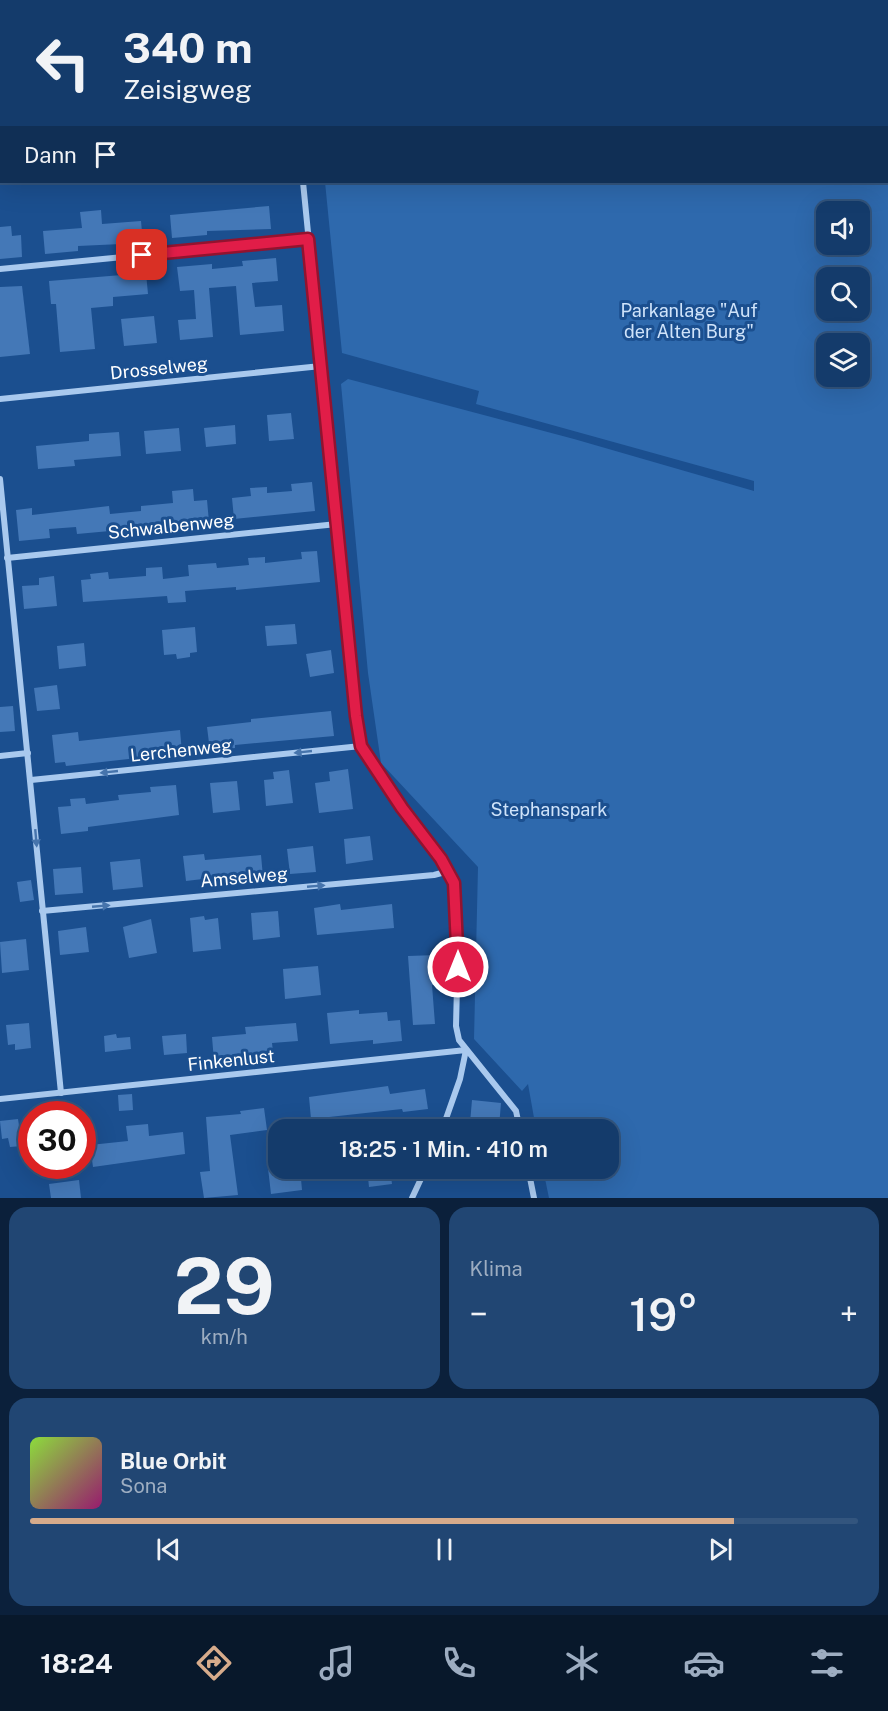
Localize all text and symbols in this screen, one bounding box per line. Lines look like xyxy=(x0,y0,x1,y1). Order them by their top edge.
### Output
text: 340 m xyxy=(123,23,253,72)
icon: left xyxy=(24,24,102,102)
text: Zeisigweg xyxy=(123,73,252,105)
icon: arrive xyxy=(89,138,122,171)
text: Dann xyxy=(24,142,77,168)
map controls xyxy=(816,201,870,387)
button: sound xyxy=(816,201,870,255)
pin xyxy=(116,229,167,280)
icon: arrive xyxy=(125,238,158,271)
button: search xyxy=(816,267,870,321)
park label: Parkanlage "Auf der Alten Burg" xyxy=(620,300,758,342)
button: layers xyxy=(816,333,870,387)
street label: Drosselweg xyxy=(109,352,209,384)
street label: Schwalbenweg xyxy=(107,509,235,543)
street label: Lerchenweg xyxy=(129,734,233,766)
one-way arrow xyxy=(294,747,313,757)
one-way arrow xyxy=(100,767,119,777)
park label: Stephanspark xyxy=(491,799,607,820)
one-way arrow xyxy=(31,829,41,848)
street label: Amselweg xyxy=(199,863,289,891)
one-way arrow xyxy=(306,881,325,890)
one-way arrow xyxy=(91,901,110,911)
position arrow xyxy=(426,935,490,999)
street label: Finkenlust xyxy=(186,1045,276,1075)
speed limit sign: 30 xyxy=(18,1101,96,1179)
text: 18:25 · 1 Min. · 410 m xyxy=(339,1136,548,1162)
text: 29 xyxy=(174,1240,275,1332)
text: Klima xyxy=(470,1257,523,1281)
text: 19° xyxy=(629,1288,698,1341)
text: − xyxy=(470,1295,488,1333)
text: + xyxy=(840,1295,858,1333)
text: km/h xyxy=(201,1325,248,1349)
text: Blue Orbit xyxy=(120,1448,227,1474)
text: Sona xyxy=(120,1474,167,1498)
icon: previous xyxy=(152,1533,185,1566)
icon: pause xyxy=(428,1533,461,1566)
icon: next xyxy=(704,1533,737,1566)
icon: directions xyxy=(193,1642,235,1684)
icon: music xyxy=(316,1642,358,1684)
icon: phone xyxy=(438,1642,480,1684)
icon: climate xyxy=(561,1642,603,1684)
icon: car xyxy=(683,1642,725,1684)
icon: filters xyxy=(806,1642,848,1684)
text: 18:24 xyxy=(40,1647,113,1679)

